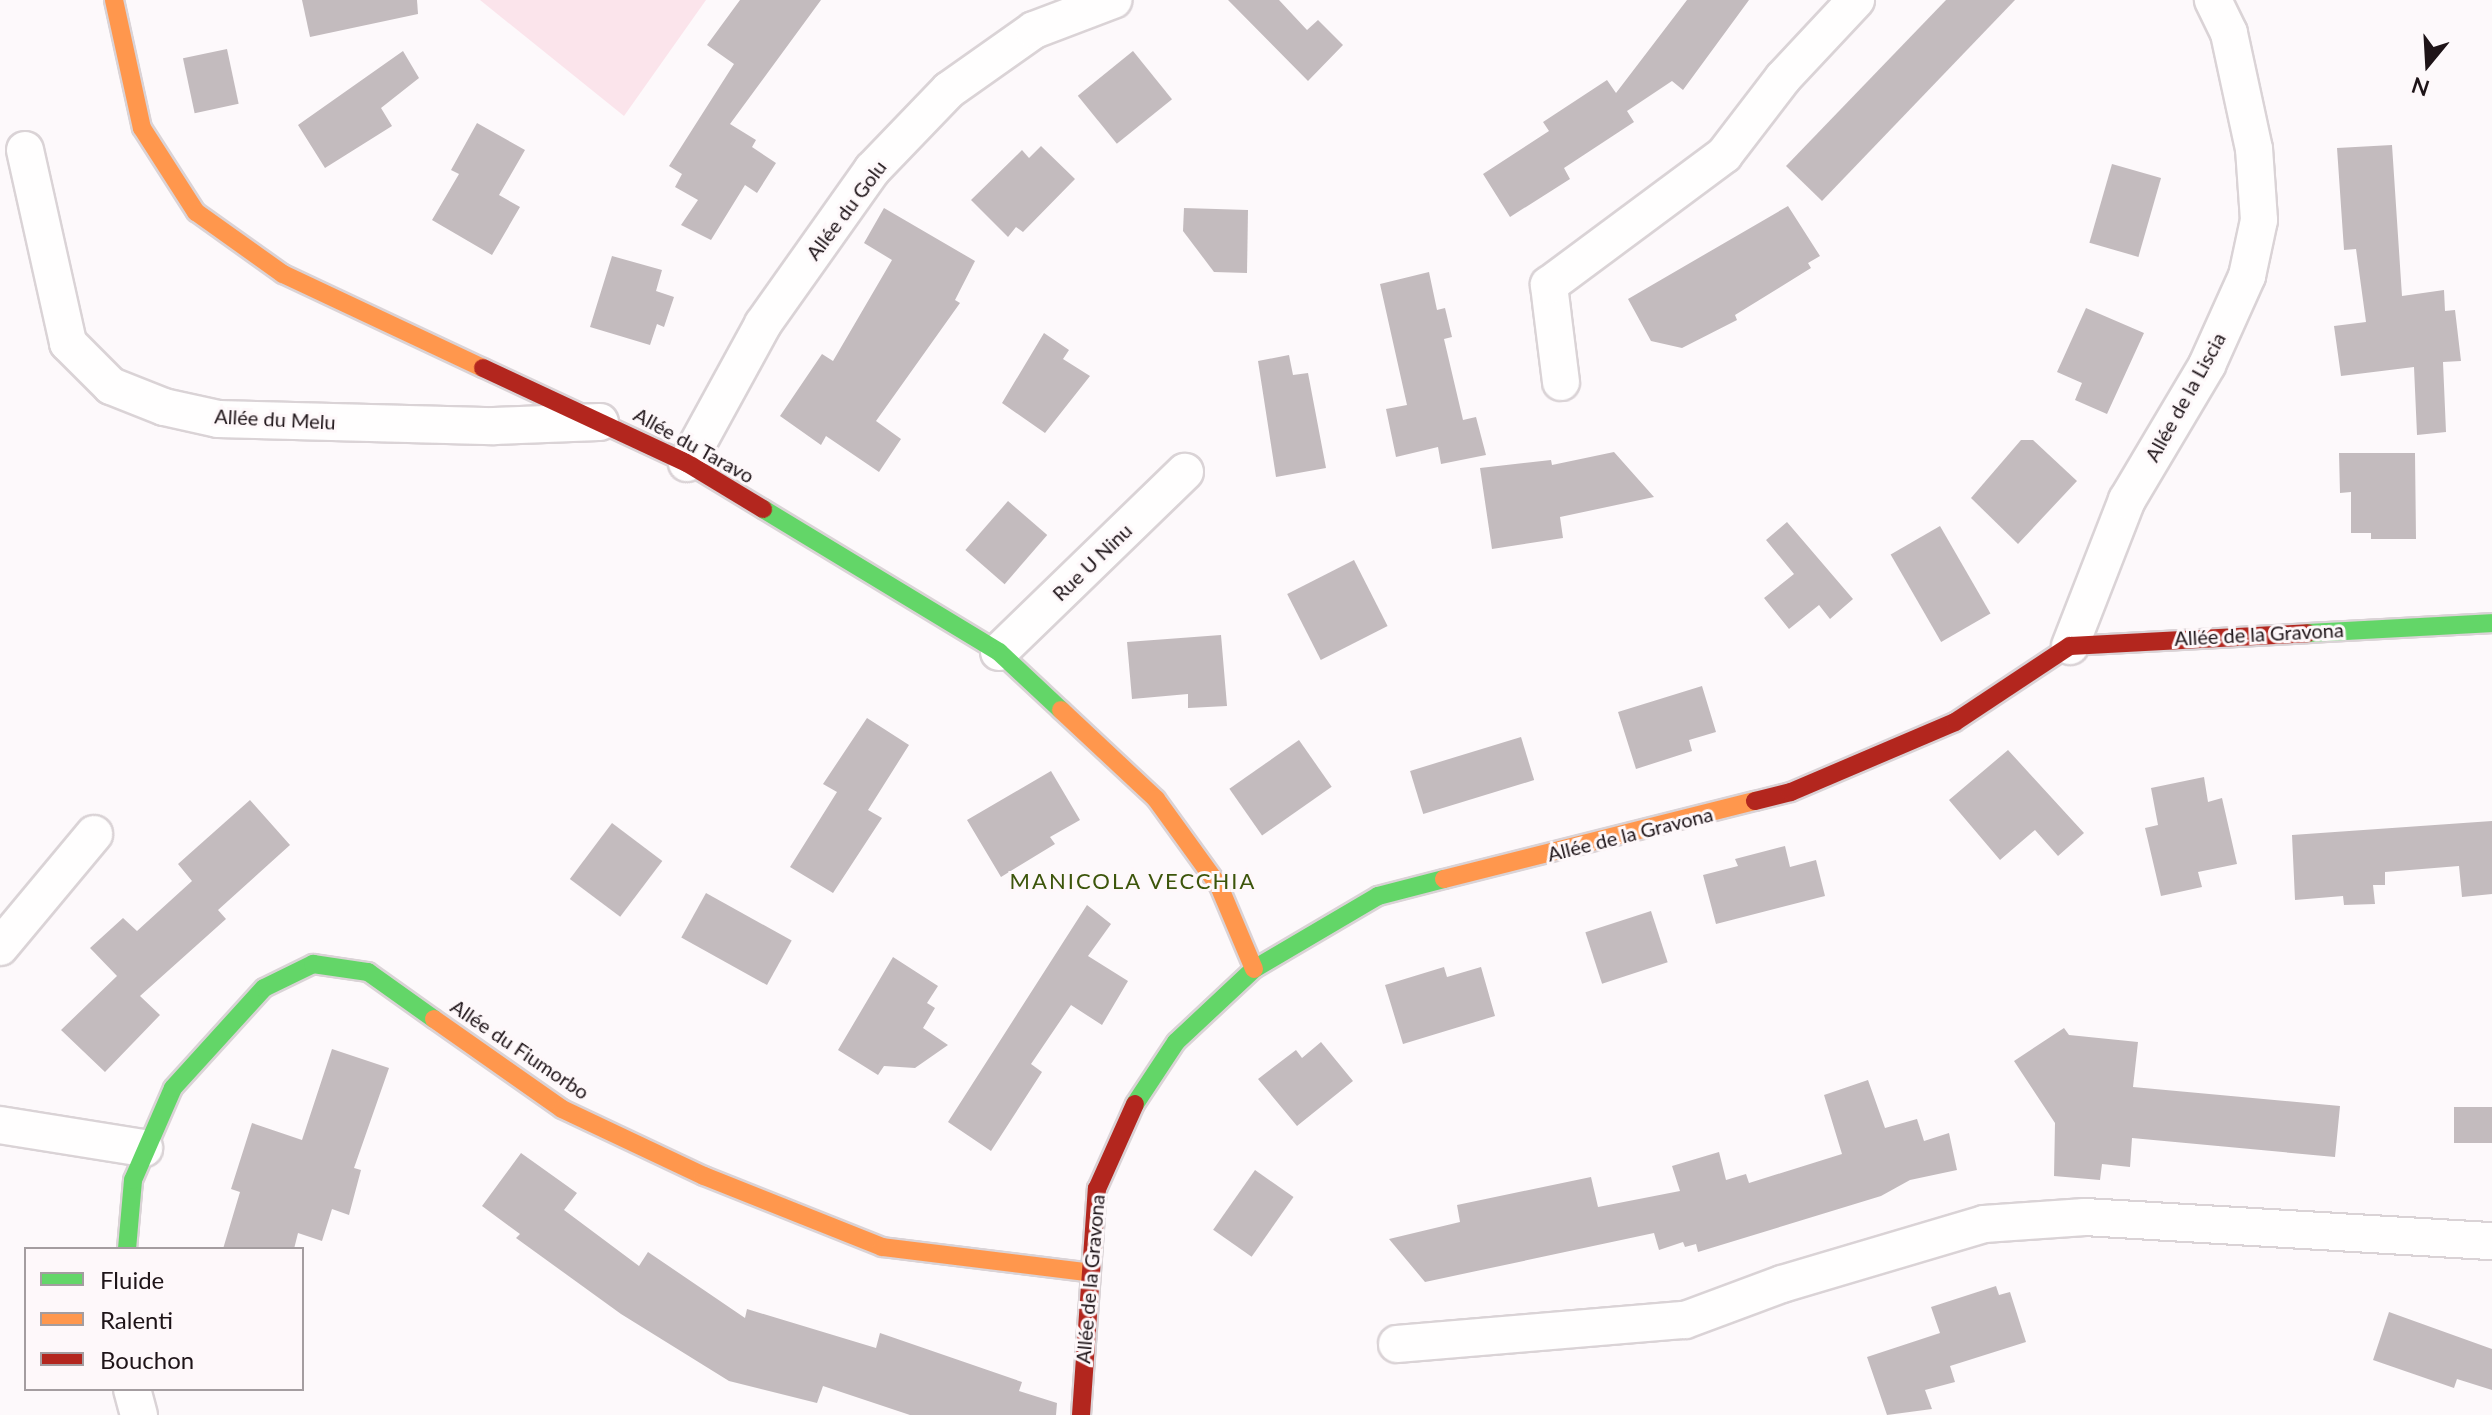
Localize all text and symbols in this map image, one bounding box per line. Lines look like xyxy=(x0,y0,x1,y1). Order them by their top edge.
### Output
north arrow xyxy=(2388,24,2468,104)
text: N xyxy=(2408,72,2433,103)
street label: Allée du Golu xyxy=(801,156,891,264)
street label: Allée de la Liscia xyxy=(2140,328,2230,466)
street label: Allée du Taravo xyxy=(629,402,759,488)
street label: Allée du Melu xyxy=(214,404,336,434)
street label: Rue U Ninu xyxy=(1047,518,1137,606)
street label: Allée de la Gravona xyxy=(2174,618,2344,650)
street label: Allée de la Gravona xyxy=(1545,802,1715,866)
district label: MANICOLA VECCHIA xyxy=(1009,868,1257,894)
street label: Allée du Fiumorbo xyxy=(446,994,594,1104)
street label: Allée de la Gravona xyxy=(1071,1193,1109,1365)
legend xyxy=(24,1247,304,1391)
text: Fluide xyxy=(100,1265,164,1294)
text: Ralenti xyxy=(100,1305,173,1334)
text: Bouchon xyxy=(100,1345,194,1374)

